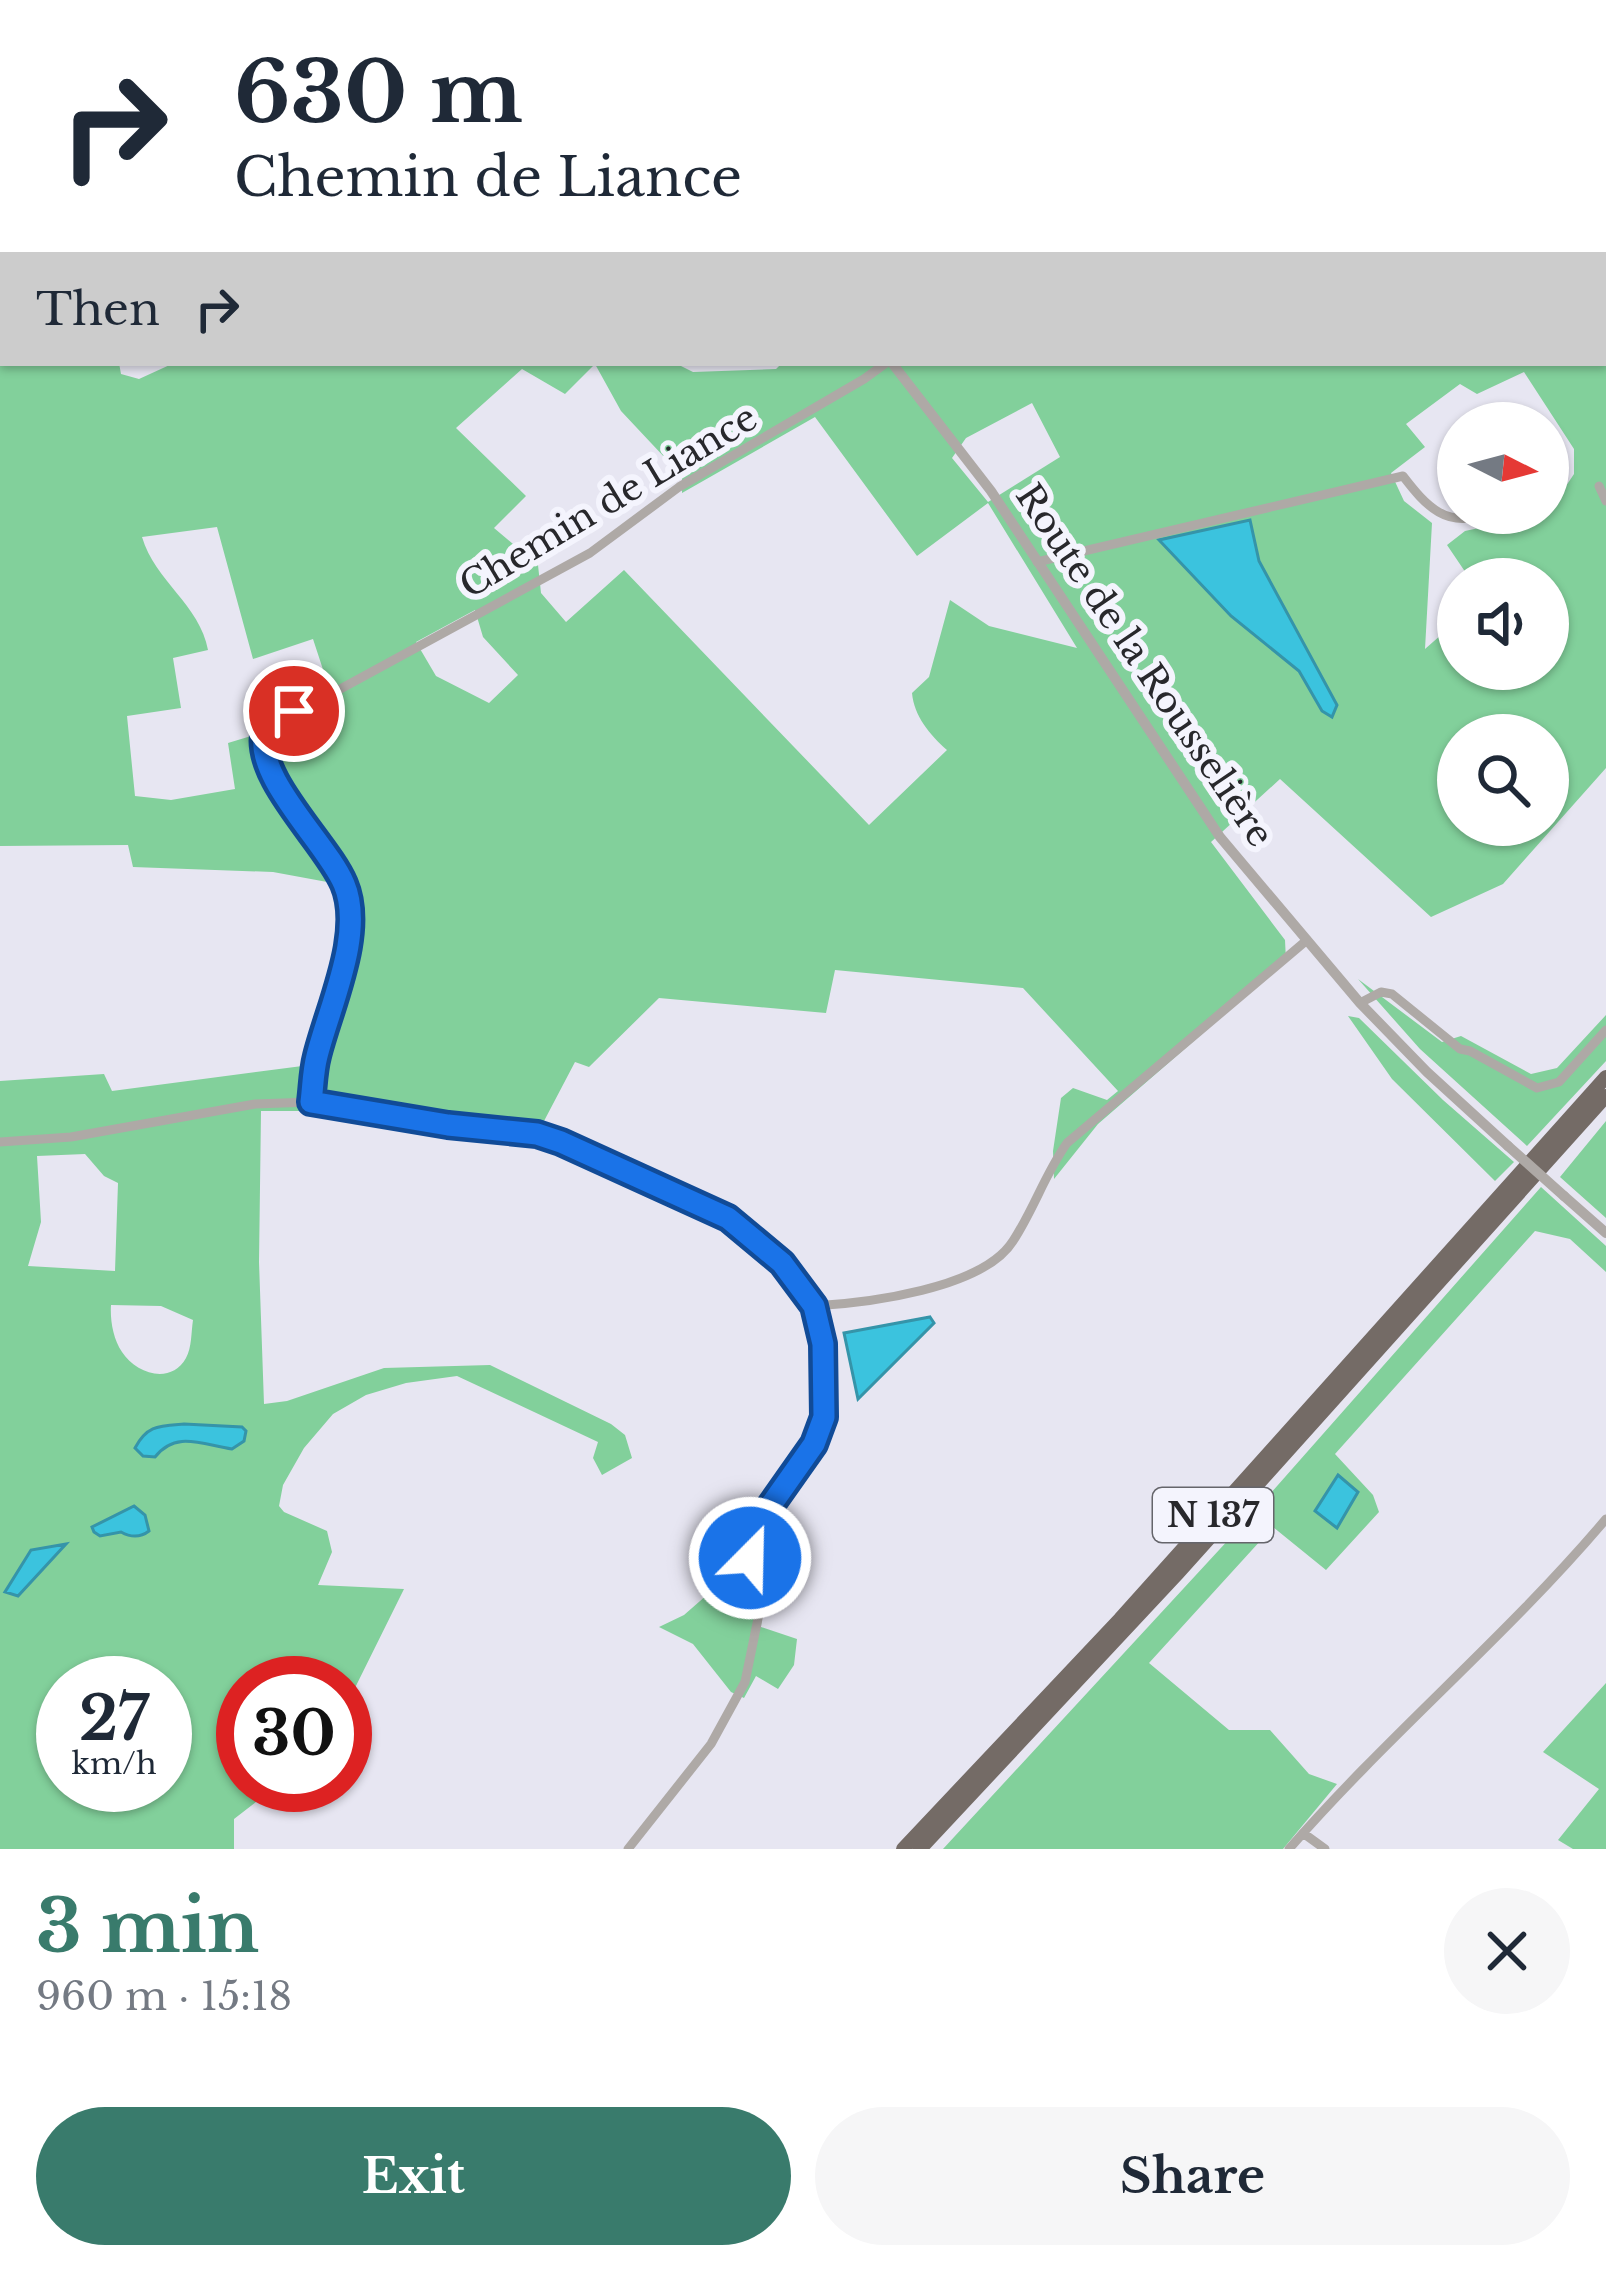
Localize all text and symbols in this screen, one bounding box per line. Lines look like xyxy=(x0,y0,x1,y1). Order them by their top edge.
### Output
text: 630 m xyxy=(234,41,523,145)
icon: right xyxy=(36,48,192,204)
text: Chemin de Liance xyxy=(234,144,742,211)
icon: right xyxy=(184,276,250,342)
text: Then xyxy=(36,281,160,337)
street label: Chemin de Liance xyxy=(452,395,765,608)
north arrow xyxy=(1437,402,1569,534)
map controls xyxy=(1437,402,1569,846)
street label: Route de la Rousselière xyxy=(1006,475,1283,855)
button: sound xyxy=(1437,558,1569,690)
pin xyxy=(243,660,345,762)
icon: arrive xyxy=(261,678,327,744)
button: search xyxy=(1437,714,1569,846)
road number: N 137 xyxy=(1153,1488,1273,1542)
position arrow xyxy=(687,1495,813,1621)
speed limit sign: 30 xyxy=(216,1656,372,1812)
text: 27 xyxy=(79,1682,149,1756)
text: km/h xyxy=(71,1745,157,1782)
text: 3 min xyxy=(36,1882,259,1971)
button: close xyxy=(1444,1888,1570,2014)
text: 960 m · 15:18 xyxy=(36,1972,292,2021)
button: Exit xyxy=(36,2107,791,2245)
button: Share xyxy=(815,2107,1570,2245)

